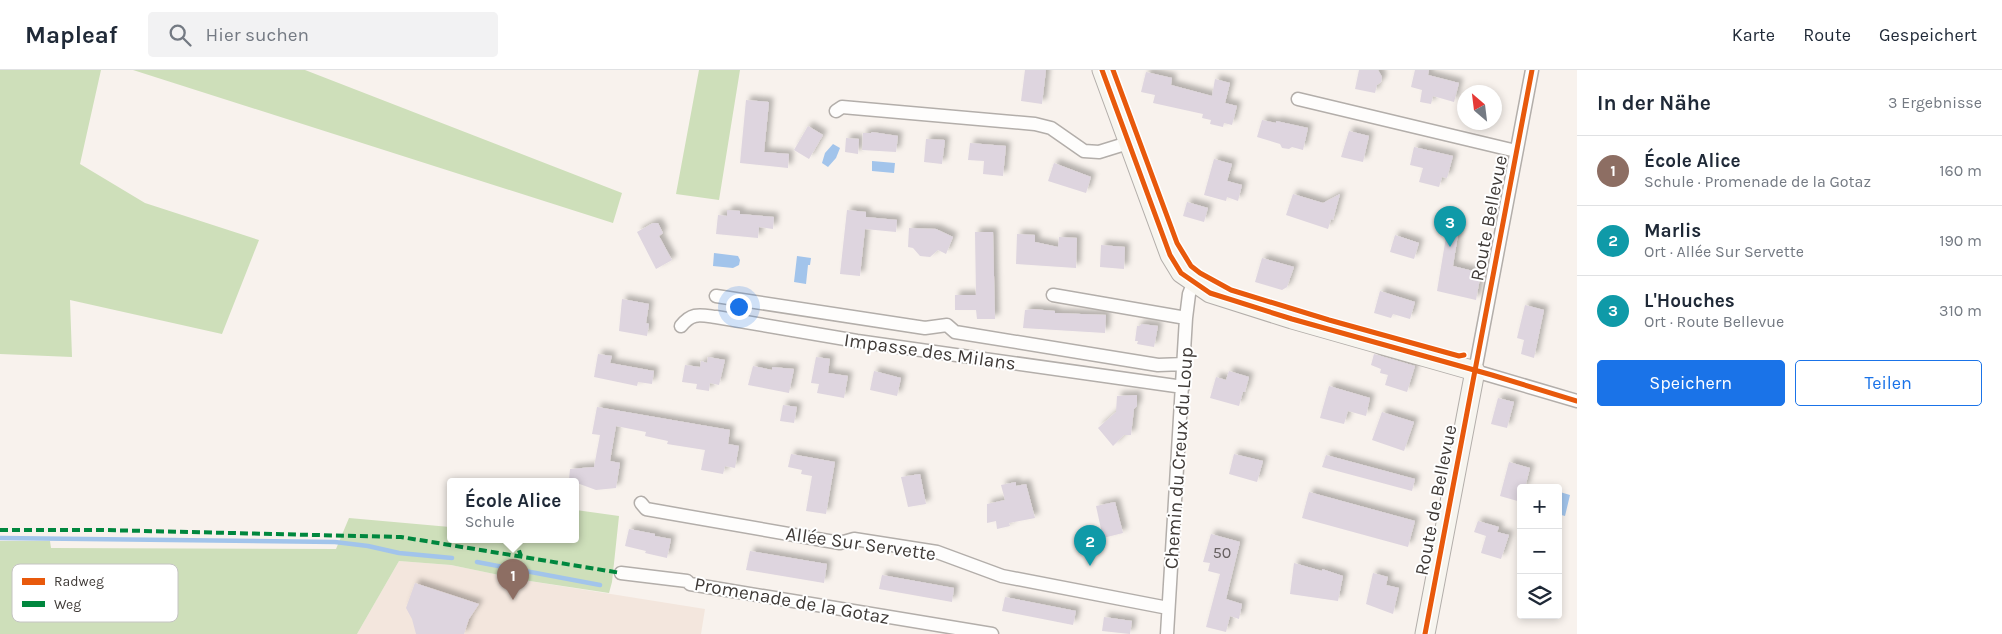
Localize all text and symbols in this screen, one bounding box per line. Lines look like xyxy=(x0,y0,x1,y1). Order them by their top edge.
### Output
search box xyxy=(148,12,498,57)
text: Mapleaf xyxy=(25,21,118,49)
icon: search xyxy=(166,21,194,49)
text: Hier suchen xyxy=(206,24,309,46)
text: Karte xyxy=(1732,24,1775,46)
text: Route xyxy=(1803,24,1851,46)
text: Gespeichert xyxy=(1879,24,1977,46)
north arrow xyxy=(1457,85,1502,130)
text: In der Nähe xyxy=(1597,91,1711,115)
text: 3 Ergebnisse xyxy=(1888,93,1982,112)
text: École Alice xyxy=(1644,150,1741,172)
street label: Route Bellevue xyxy=(1466,153,1512,283)
text: 1 xyxy=(1610,161,1616,180)
text: 160 m xyxy=(1939,161,1982,180)
text: Schule · Promenade de la Gotaz xyxy=(1644,172,1871,191)
pin: 3 xyxy=(1434,206,1466,247)
text: Marlis xyxy=(1644,220,1701,242)
text: 2 xyxy=(1608,231,1618,250)
text: 190 m xyxy=(1939,231,1982,250)
text: Ort · Allée Sur Servette xyxy=(1644,242,1804,261)
text: L'Houches xyxy=(1644,290,1735,312)
your location xyxy=(726,294,752,320)
text: 3 xyxy=(1608,301,1618,320)
text: 310 m xyxy=(1939,301,1982,320)
text: Ort · Route Bellevue xyxy=(1644,312,1784,331)
street label: Impasse des Milans xyxy=(842,329,1017,375)
street label: Chemin du Creux du Loup xyxy=(1160,346,1198,570)
button: Speichern xyxy=(1597,360,1785,406)
button: Teilen xyxy=(1795,360,1982,406)
street label: Route de Bellevue xyxy=(1411,423,1461,578)
popup xyxy=(447,478,579,543)
map controls xyxy=(1517,484,1562,619)
button: + xyxy=(1517,484,1562,529)
text: École Alice xyxy=(465,490,561,512)
text: Schule xyxy=(465,512,515,531)
street label: Allée Sur Servette xyxy=(784,523,937,565)
pin: 2 xyxy=(1074,525,1106,566)
button: − xyxy=(1517,529,1562,574)
house number: 50 xyxy=(1213,543,1231,562)
pin: 1 xyxy=(497,559,529,600)
legend xyxy=(12,564,178,622)
text: Radweg xyxy=(54,573,104,590)
street label: Promenade de la Gotaz xyxy=(693,573,891,629)
button: layers xyxy=(1517,574,1562,619)
text: Weg xyxy=(54,596,81,613)

